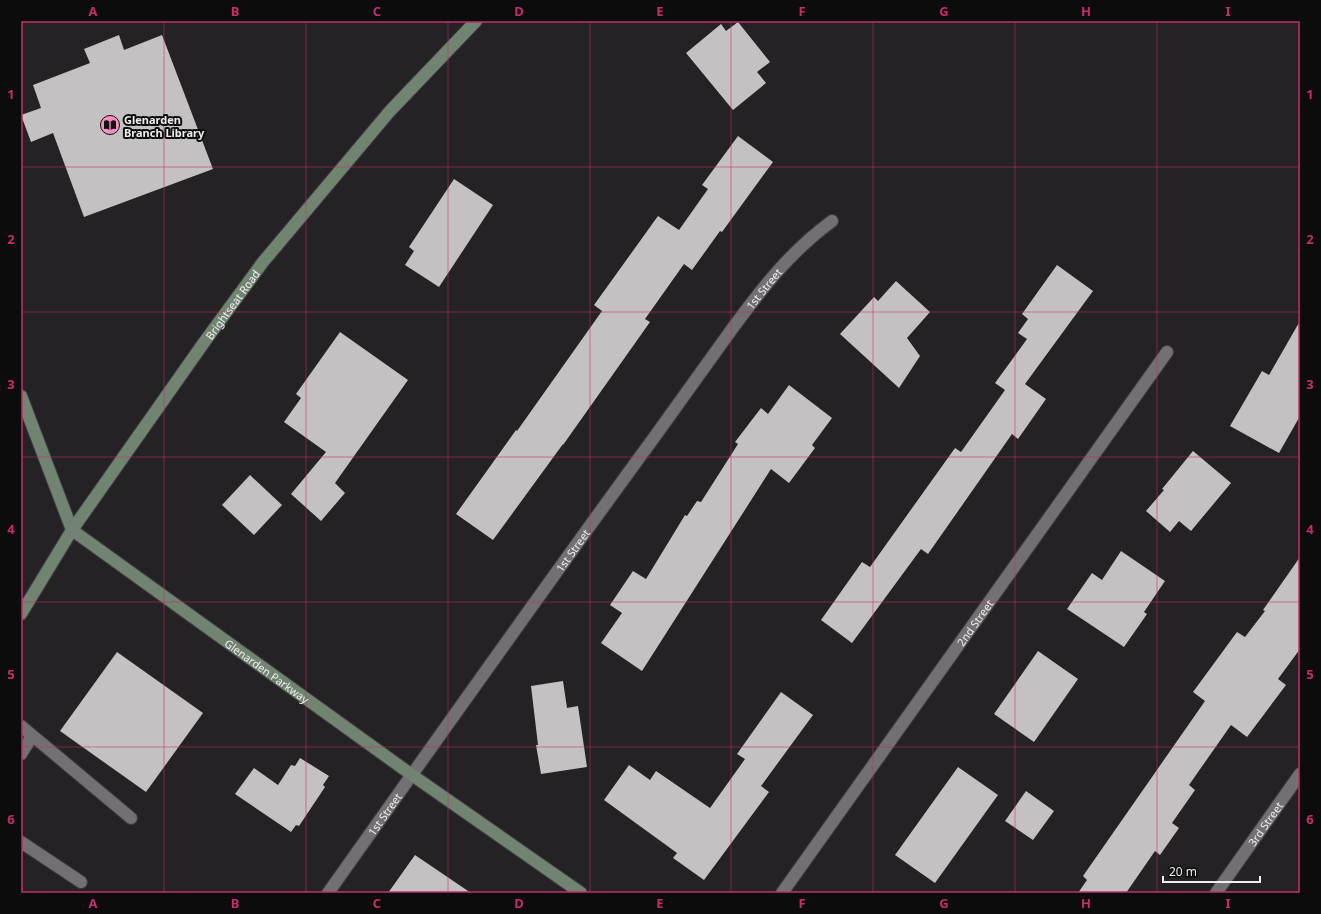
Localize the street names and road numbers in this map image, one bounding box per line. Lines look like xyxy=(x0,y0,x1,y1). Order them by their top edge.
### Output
street label: 1st Street xyxy=(742,265,785,312)
street label: Brightseat Road xyxy=(201,266,263,342)
street label: 1st Street xyxy=(552,526,593,574)
street label: 2nd Street xyxy=(953,596,996,649)
street label: Glenarden Parkway xyxy=(222,635,313,706)
street label: 1st Street xyxy=(364,789,405,838)
street label: 3rd Street xyxy=(1244,798,1286,849)

